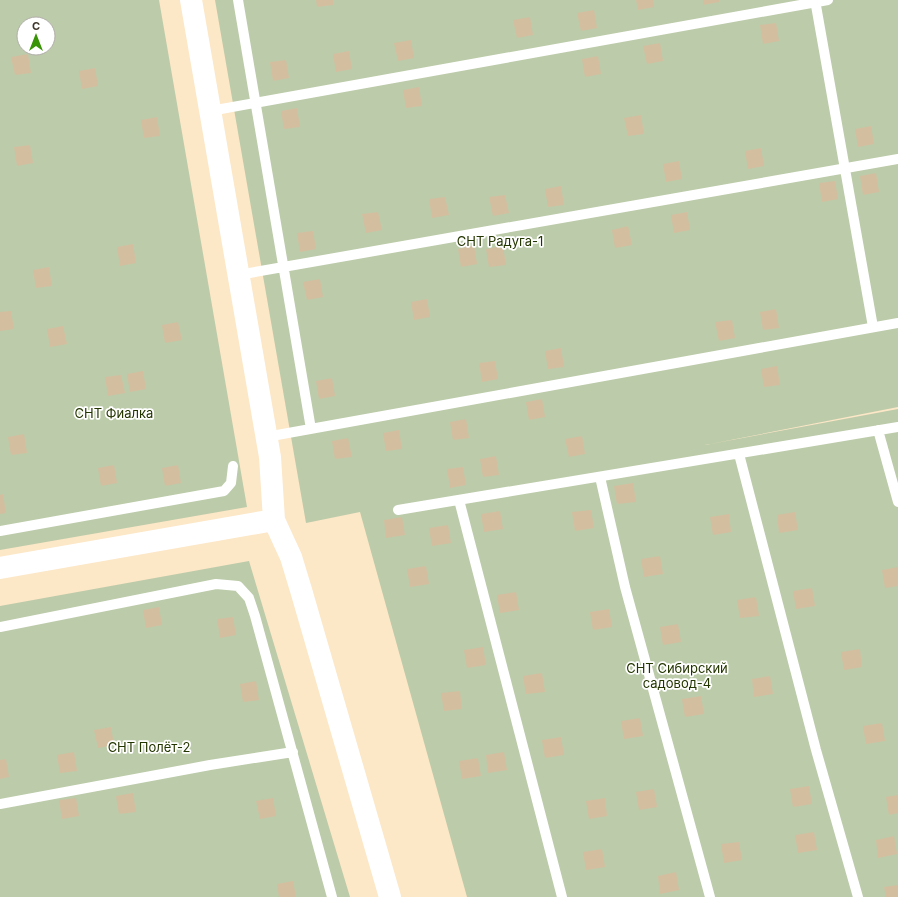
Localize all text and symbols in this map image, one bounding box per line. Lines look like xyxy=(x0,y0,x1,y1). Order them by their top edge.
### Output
north arrow xyxy=(16,16,56,56)
text: С xyxy=(32,19,40,33)
park label: СНТ Радуга-1 xyxy=(457,233,543,249)
park label: СНТ Фиалка xyxy=(75,405,153,421)
park label: СНТ Сибирский садовод-4 xyxy=(626,660,728,691)
park label: СНТ Полёт-2 xyxy=(108,739,190,755)

